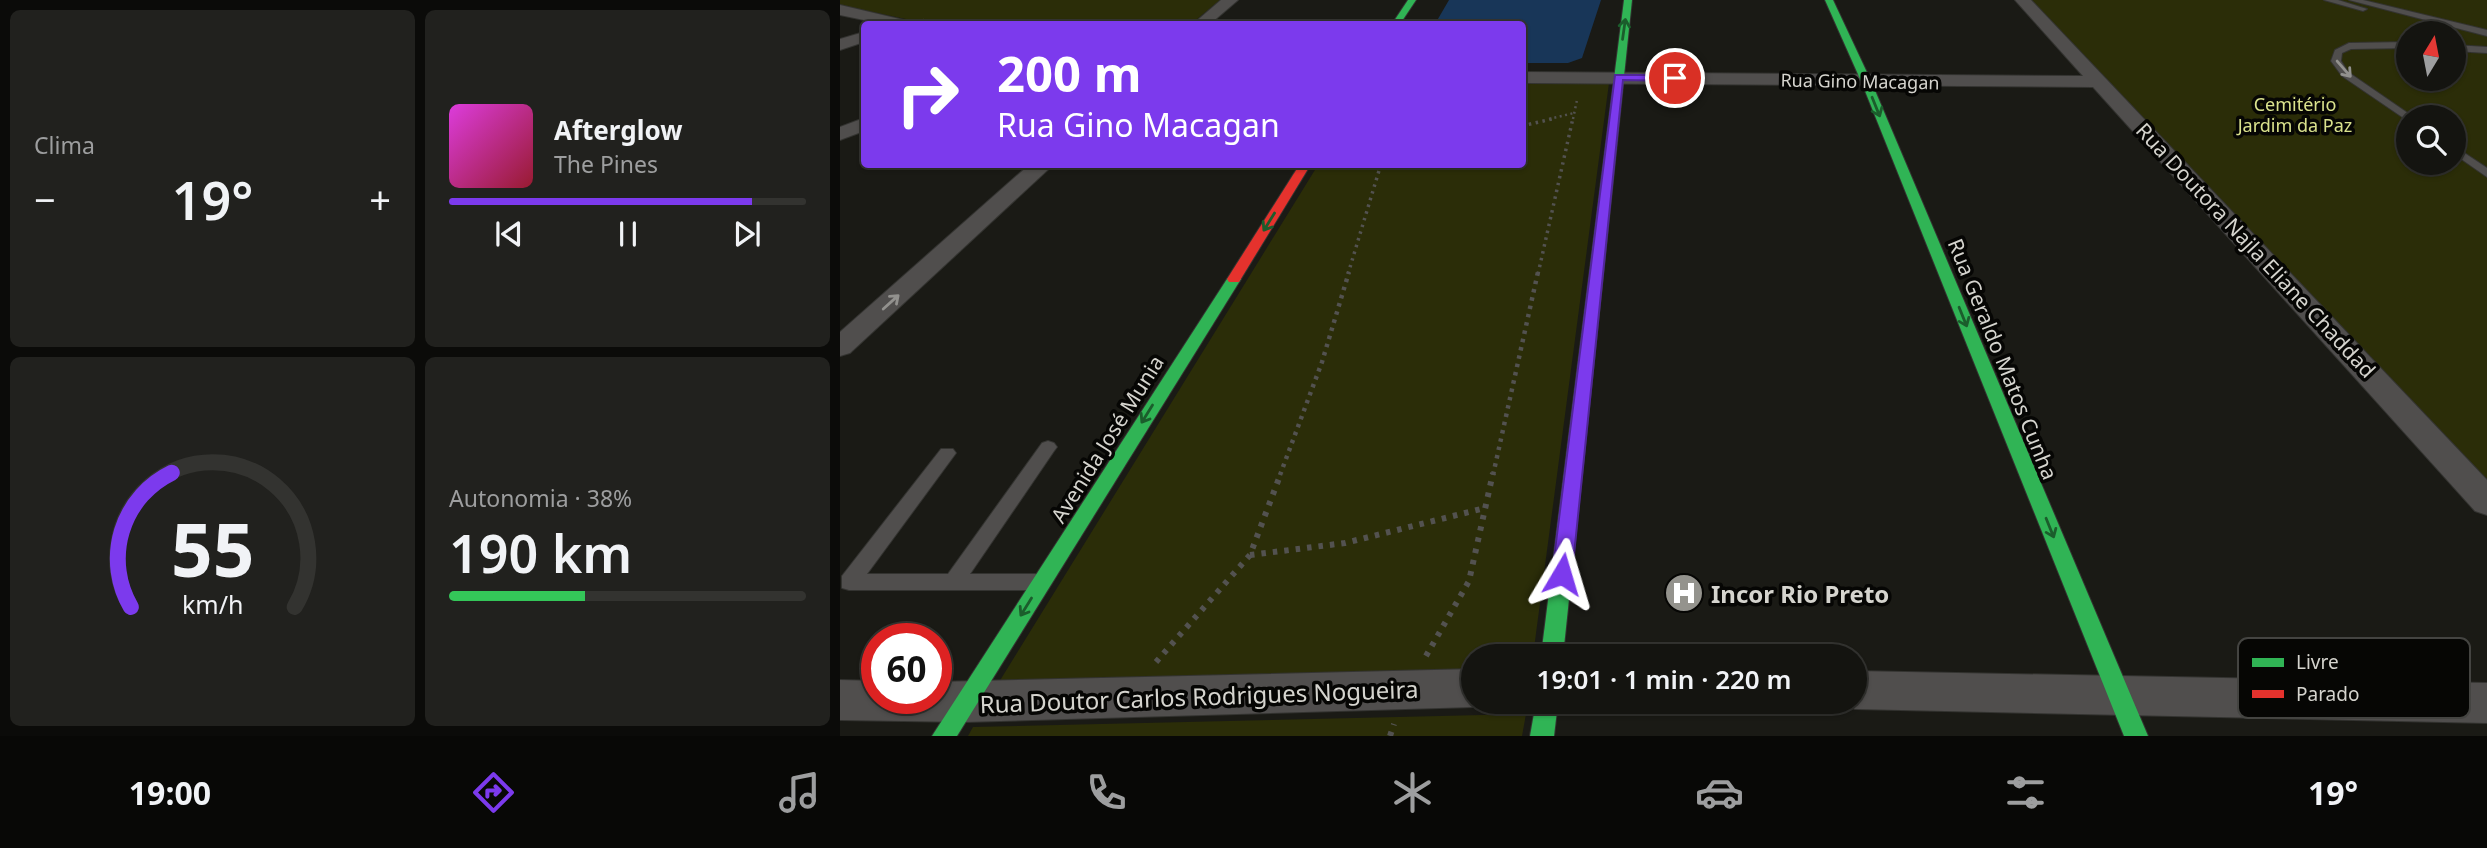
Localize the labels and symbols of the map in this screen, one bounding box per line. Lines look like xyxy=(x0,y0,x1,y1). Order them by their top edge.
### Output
one-way arrow xyxy=(1618,18,1631,41)
north arrow xyxy=(2396,21,2466,91)
pin xyxy=(1645,48,1705,108)
one-way arrow xyxy=(2336,60,2352,78)
street label: Rua Gino Macagan xyxy=(1780,68,1940,94)
park label: Cemitério Jardim da Paz xyxy=(2236,92,2352,137)
one-way arrow xyxy=(1871,96,1884,118)
street label: Rua Doutora Najla Eliane Chaddad xyxy=(2130,116,2382,384)
one-way arrow xyxy=(1262,212,1276,232)
street label: Rua Geraldo Matos Cunha xyxy=(1942,234,2064,484)
one-way arrow xyxy=(882,294,900,310)
one-way arrow xyxy=(1958,306,1971,328)
street label: Avenida José Munia xyxy=(1044,350,1170,528)
one-way arrow xyxy=(1140,404,1154,424)
one-way arrow xyxy=(2045,516,2058,538)
position arrow xyxy=(1525,537,1599,611)
hospital icon: Incor Rio Preto xyxy=(1663,572,1705,614)
place label: Incor Rio Preto xyxy=(1711,577,1889,610)
one-way arrow xyxy=(1018,596,1032,616)
speed limit sign: 60 xyxy=(861,623,952,714)
legend xyxy=(2238,638,2470,718)
text: Livre xyxy=(2296,649,2339,675)
street label: Rua Doutor Carlos Rodrigues Nogueira xyxy=(979,672,1419,720)
text: Parado xyxy=(2296,681,2359,707)

